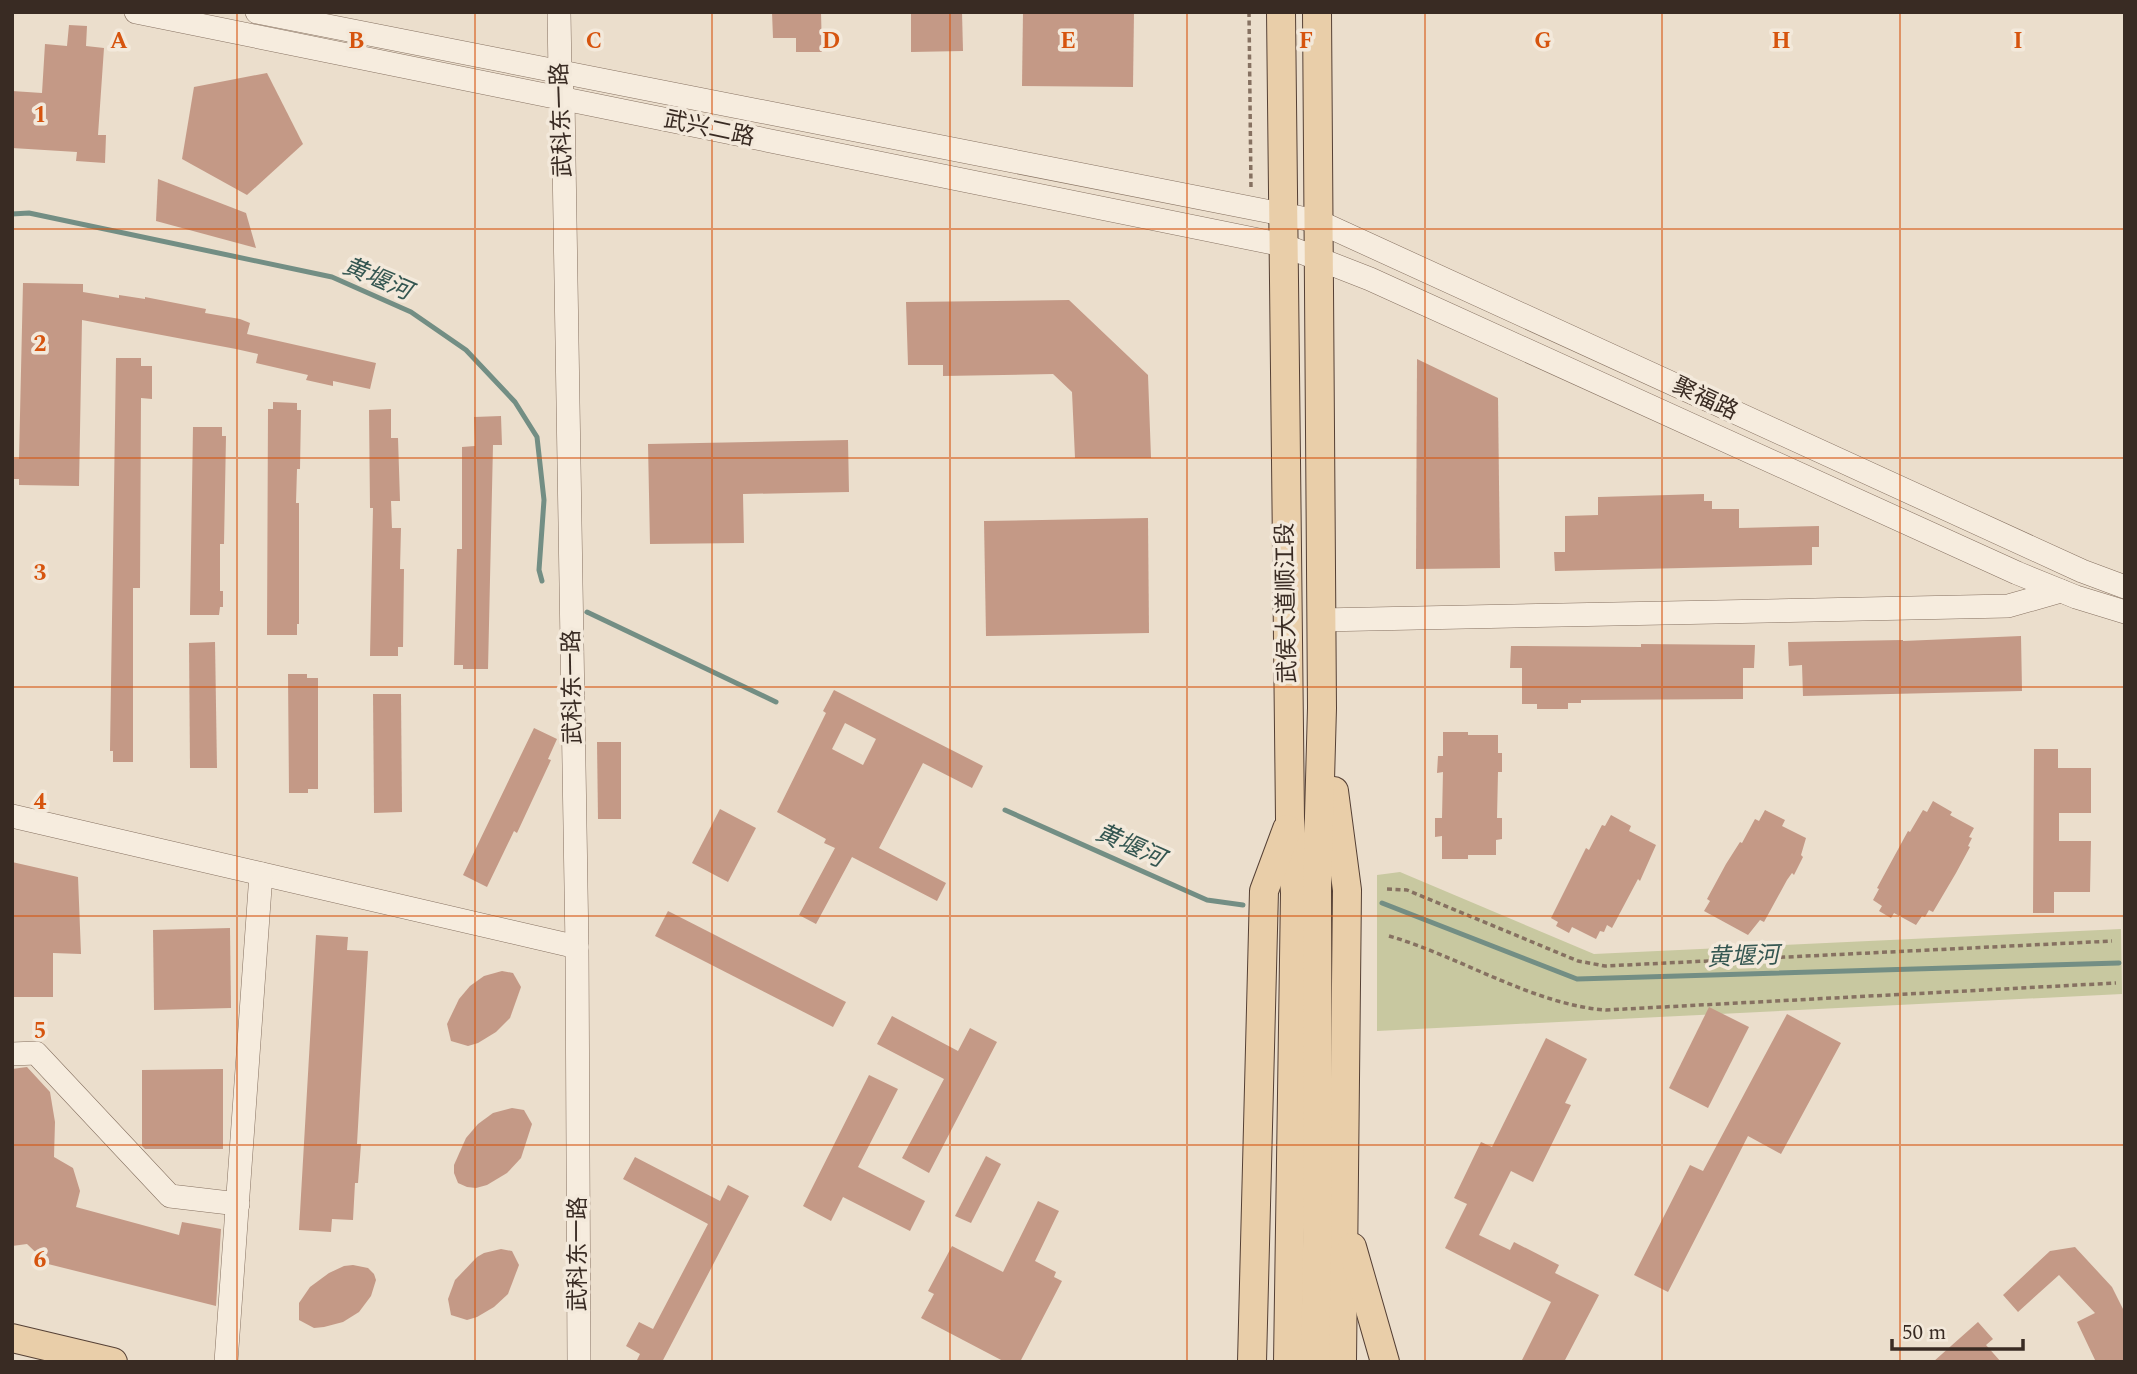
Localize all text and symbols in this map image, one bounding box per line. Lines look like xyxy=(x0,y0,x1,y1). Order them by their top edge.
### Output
text: A xyxy=(110,24,128,59)
text: B xyxy=(348,24,364,59)
text: C xyxy=(586,24,602,59)
text: D xyxy=(822,24,840,59)
text: E xyxy=(1060,24,1076,59)
text: F xyxy=(1299,24,1313,59)
text: G xyxy=(1534,24,1552,59)
text: H xyxy=(1771,24,1791,59)
text: I xyxy=(2013,24,2023,59)
street label: 武科东一路 xyxy=(543,62,581,178)
text: 1 xyxy=(34,98,46,133)
street label: 武兴二路 xyxy=(660,102,758,156)
water label: 黄堰河 xyxy=(337,248,421,311)
text: 2 xyxy=(34,327,47,362)
street label: 聚福路 xyxy=(1666,369,1744,429)
street label: 武侯大道顺江段 xyxy=(1268,522,1306,684)
text: 3 xyxy=(34,556,47,591)
street label: 武科东一路 xyxy=(554,629,592,745)
text: 4 xyxy=(34,785,47,820)
water label: 黄堰河 xyxy=(1090,815,1174,879)
water label: 黄堰河 xyxy=(1706,938,1784,976)
text: 5 xyxy=(34,1014,46,1049)
street label: 武科东一路 xyxy=(561,1197,596,1312)
text: 6 xyxy=(34,1243,47,1278)
scale bar xyxy=(1892,1308,2023,1352)
text: 50 m xyxy=(1902,1317,1946,1349)

